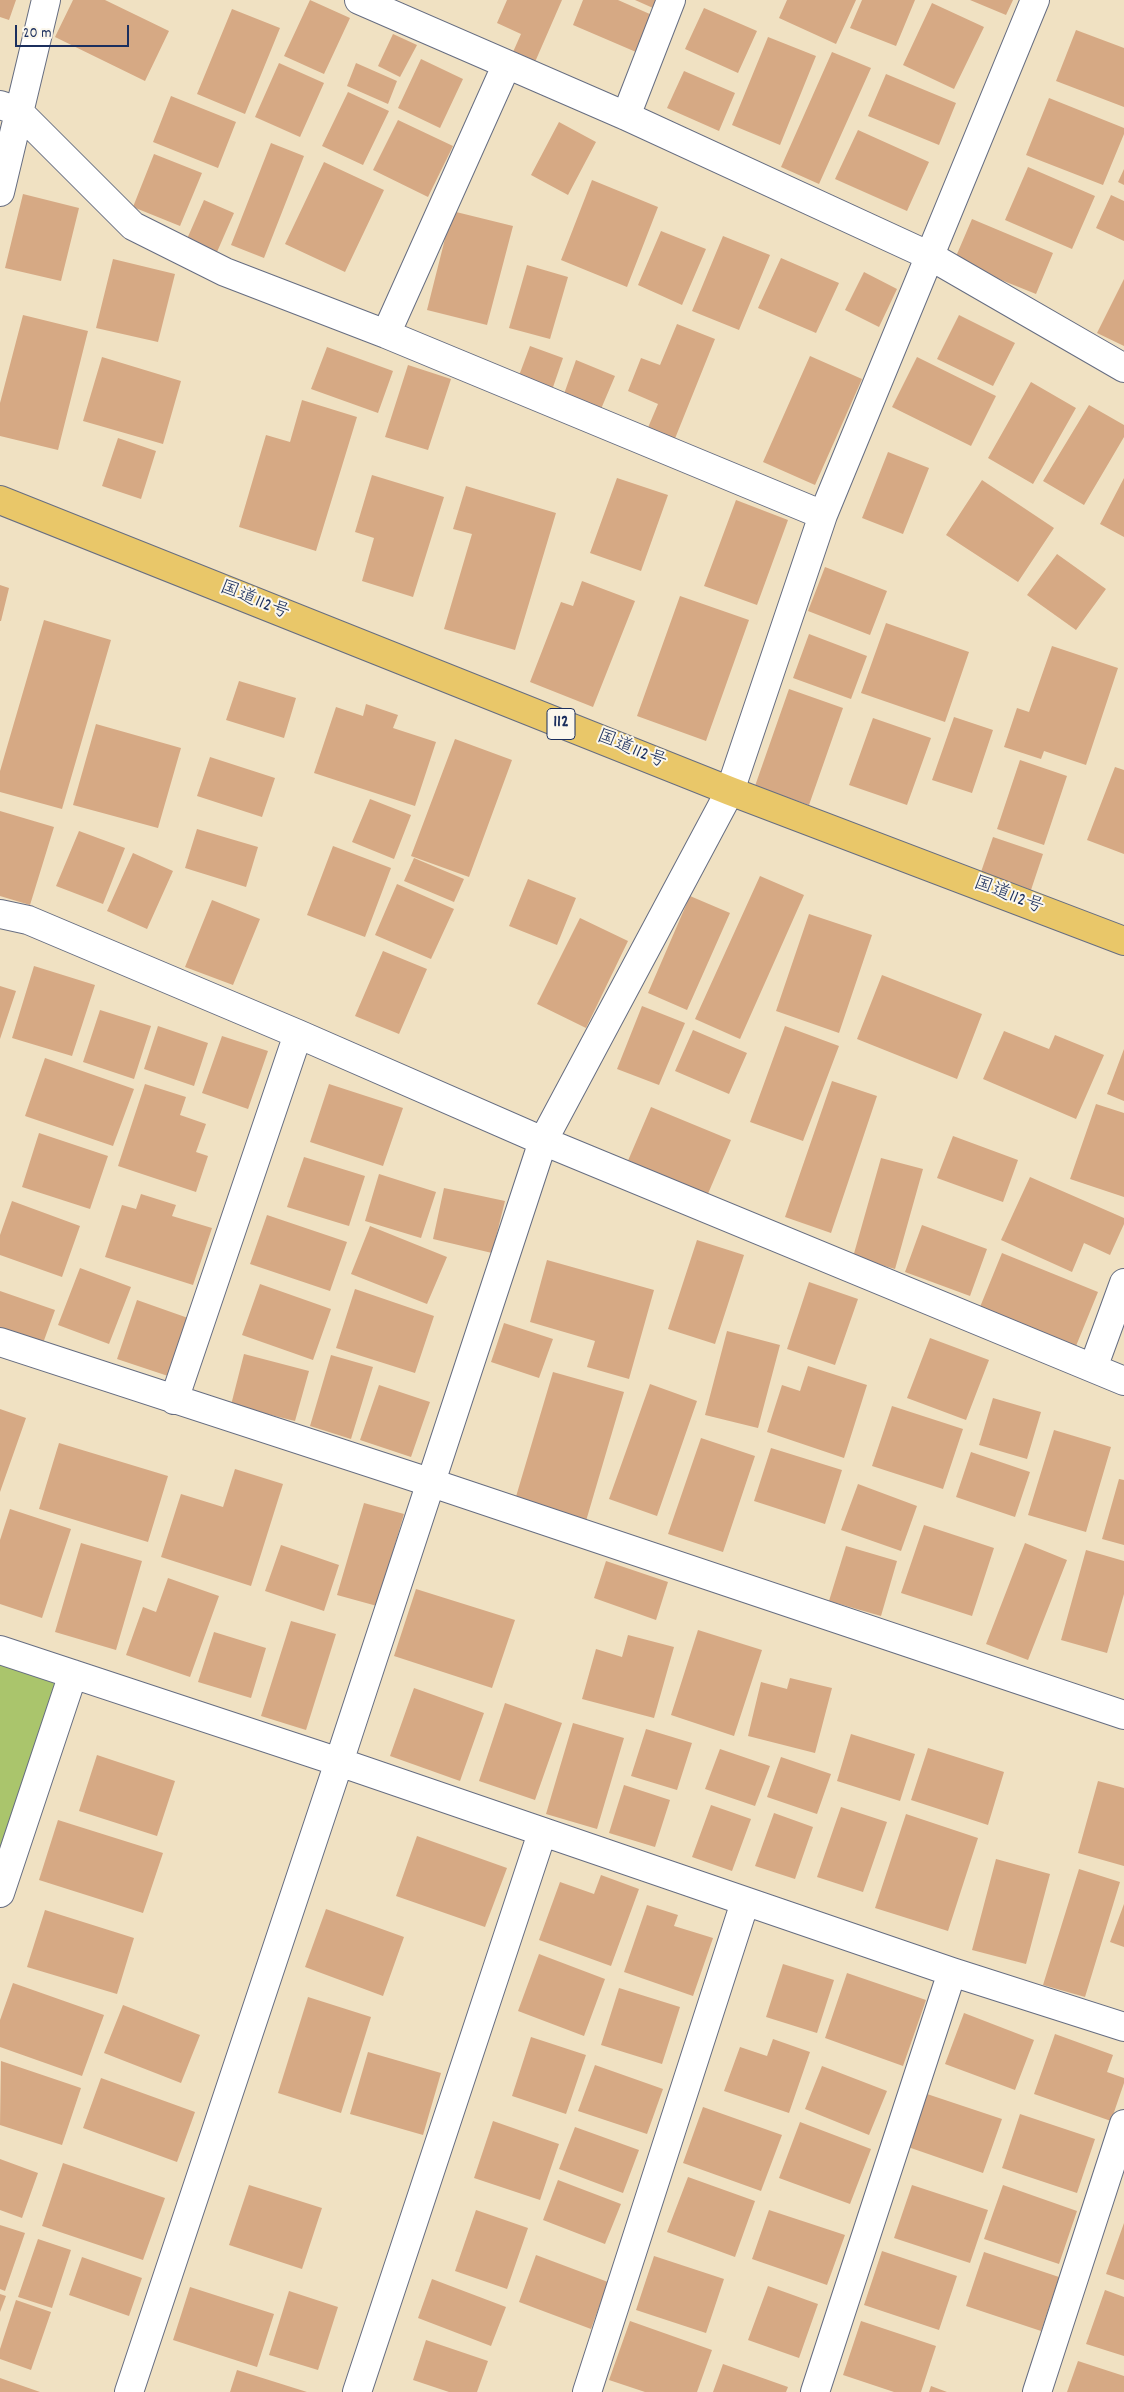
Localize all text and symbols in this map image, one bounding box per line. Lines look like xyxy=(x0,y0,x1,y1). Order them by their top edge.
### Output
scale bar xyxy=(18,15,131,47)
text: 20 m xyxy=(23,23,51,45)
street label: 国道112号 xyxy=(216,578,292,626)
road number: 112 xyxy=(547,709,575,740)
street label: 国道112号 xyxy=(593,727,669,775)
street label: 国道112号 xyxy=(970,873,1046,921)

